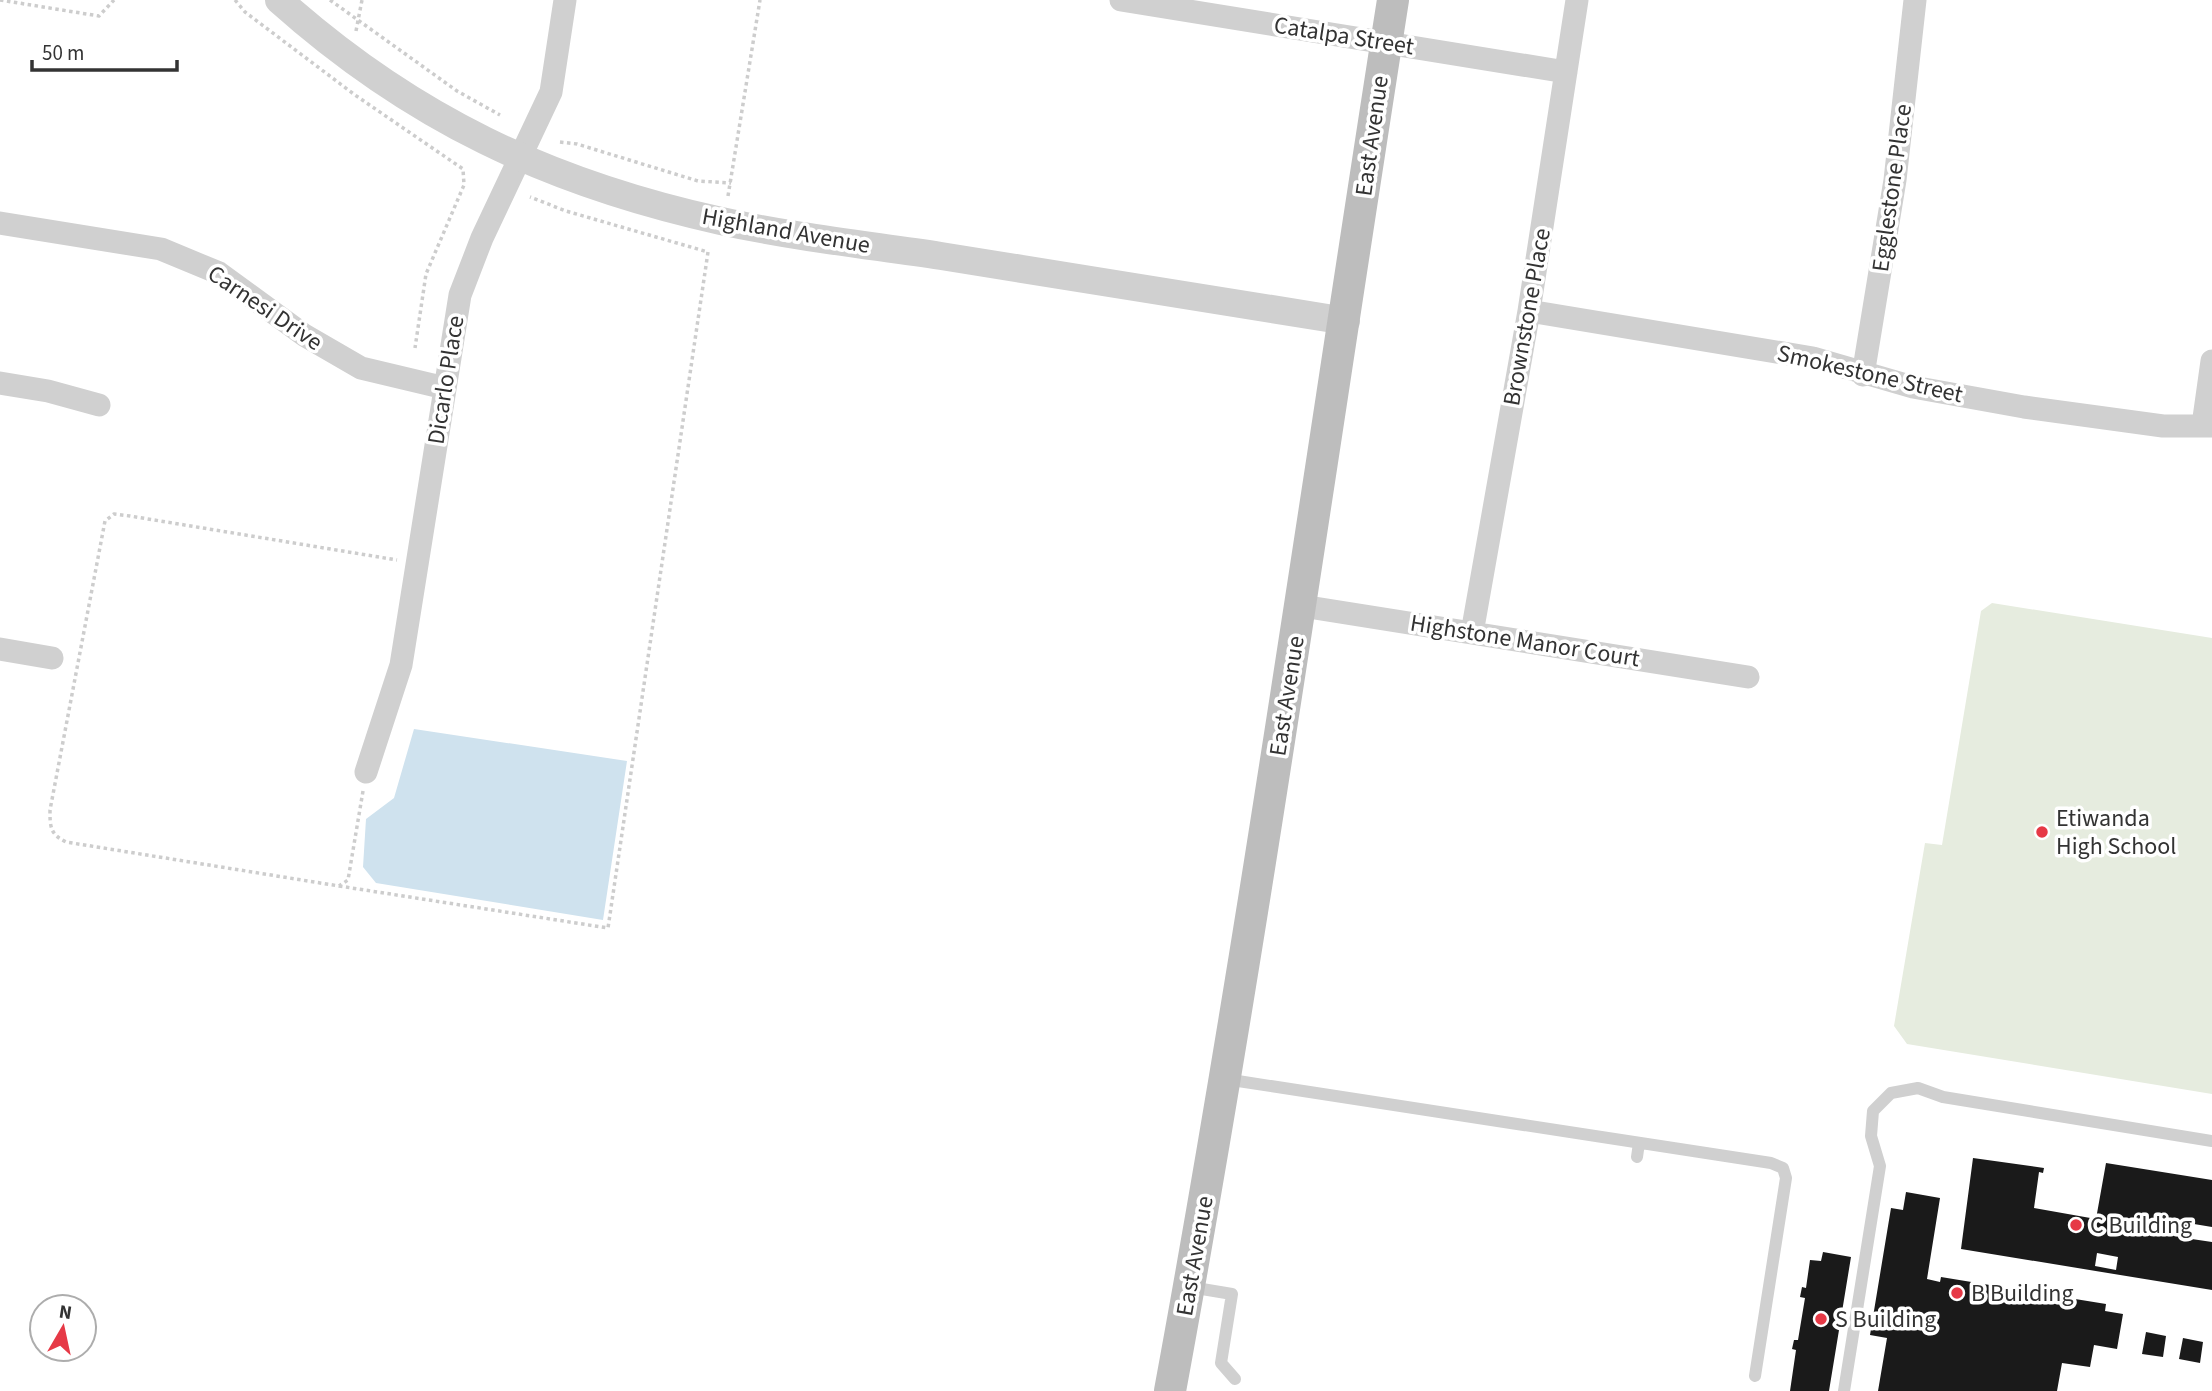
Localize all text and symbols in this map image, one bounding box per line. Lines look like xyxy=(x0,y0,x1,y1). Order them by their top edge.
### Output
street label: Catalpa Street xyxy=(1271,8,1417,64)
scale bar xyxy=(32,28,177,72)
text: 50 m xyxy=(42,38,84,68)
street label: East Avenue xyxy=(1346,74,1398,198)
street label: Egglestone Place xyxy=(1863,102,1921,274)
street label: Highland Avenue xyxy=(699,199,873,263)
street label: Brownstone Place xyxy=(1494,225,1560,409)
street label: Carnesi Drive xyxy=(201,257,329,359)
street label: Dicarlo Place xyxy=(419,313,473,447)
street label: Smokestone Street xyxy=(1774,336,1966,412)
street label: Highstone Manor Court xyxy=(1408,606,1642,676)
street label: East Avenue xyxy=(1260,633,1314,759)
place label: Etiwanda High School xyxy=(2056,801,2176,864)
marker: Etiwanda High School xyxy=(2034,824,2050,840)
street label: East Avenue xyxy=(1167,1193,1223,1319)
place label: C Building xyxy=(2090,1208,2192,1243)
marker: C Building xyxy=(2068,1217,2084,1233)
place label: B Building xyxy=(1971,1276,2074,1311)
marker: B Building xyxy=(1949,1285,1965,1301)
north arrow xyxy=(28,1293,98,1363)
text: N xyxy=(57,1298,74,1327)
place label: S Building xyxy=(1835,1302,1936,1337)
marker: S Building xyxy=(1813,1311,1829,1327)

